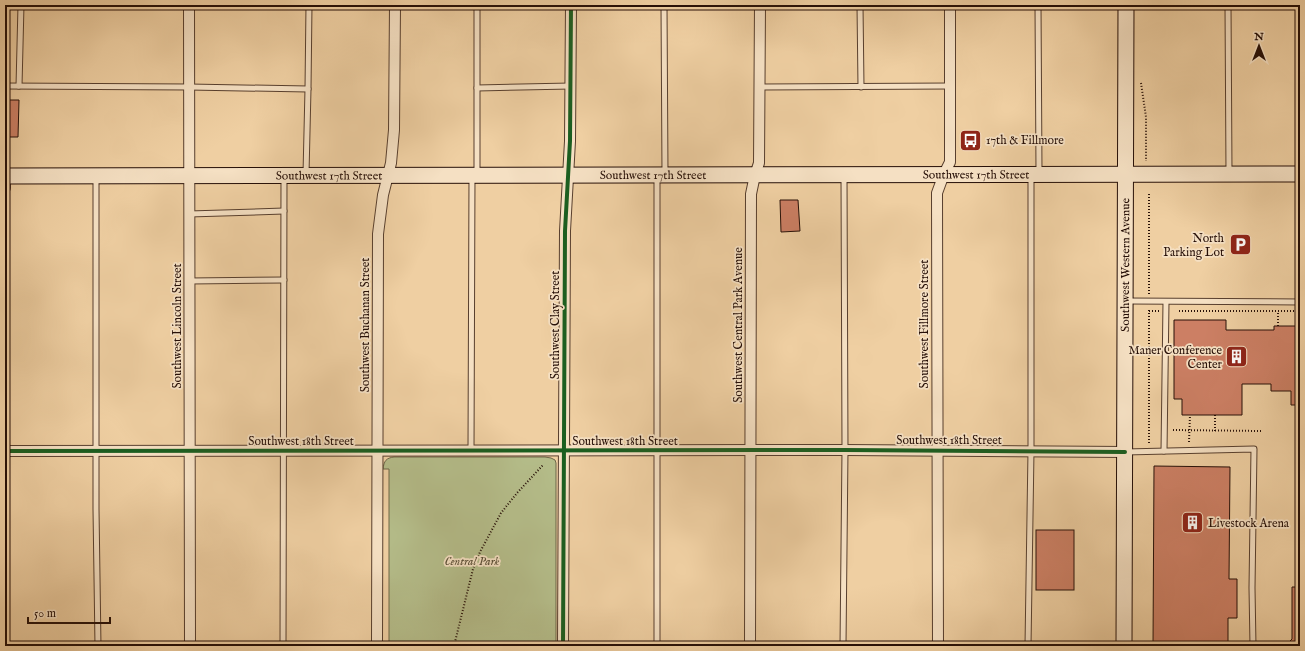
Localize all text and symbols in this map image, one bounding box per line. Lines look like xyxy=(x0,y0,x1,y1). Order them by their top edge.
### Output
north arrow xyxy=(1239,26,1279,66)
text: N xyxy=(1253,30,1264,44)
bus stop icon: 17th & Fillmore xyxy=(958,127,984,153)
place label: 17th & Fillmore xyxy=(986,133,1064,148)
street label: Southwest 17th Street xyxy=(923,167,1029,183)
street label: Southwest 17th Street xyxy=(276,168,382,184)
street label: Southwest 17th Street xyxy=(600,168,706,183)
street label: Southwest Western Avenue xyxy=(1118,198,1133,332)
place label: North Parking Lot xyxy=(1163,231,1225,260)
parking icon: North Parking Lot xyxy=(1227,232,1253,258)
street label: Southwest Central Park Avenue xyxy=(731,247,746,403)
street label: Southwest Buchanan Street xyxy=(358,258,373,392)
street label: Southwest Fillmore Street xyxy=(917,260,932,388)
street label: Southwest Lincoln Street xyxy=(170,263,185,389)
street label: Southwest Clay Street xyxy=(548,271,563,379)
place label: Maner Conference Center xyxy=(1128,343,1223,372)
building icon: Maner Conference Center xyxy=(1224,344,1250,370)
street label: Southwest 18th Street xyxy=(896,433,1002,448)
street label: Southwest 18th Street xyxy=(248,434,354,449)
street label: Southwest 18th Street xyxy=(572,434,678,449)
building icon: Livestock Arena xyxy=(1179,510,1205,536)
place label: Livestock Arena xyxy=(1208,516,1290,531)
park label: Central Park xyxy=(445,554,500,569)
scale bar xyxy=(28,599,110,625)
text: 50 m xyxy=(34,606,56,621)

